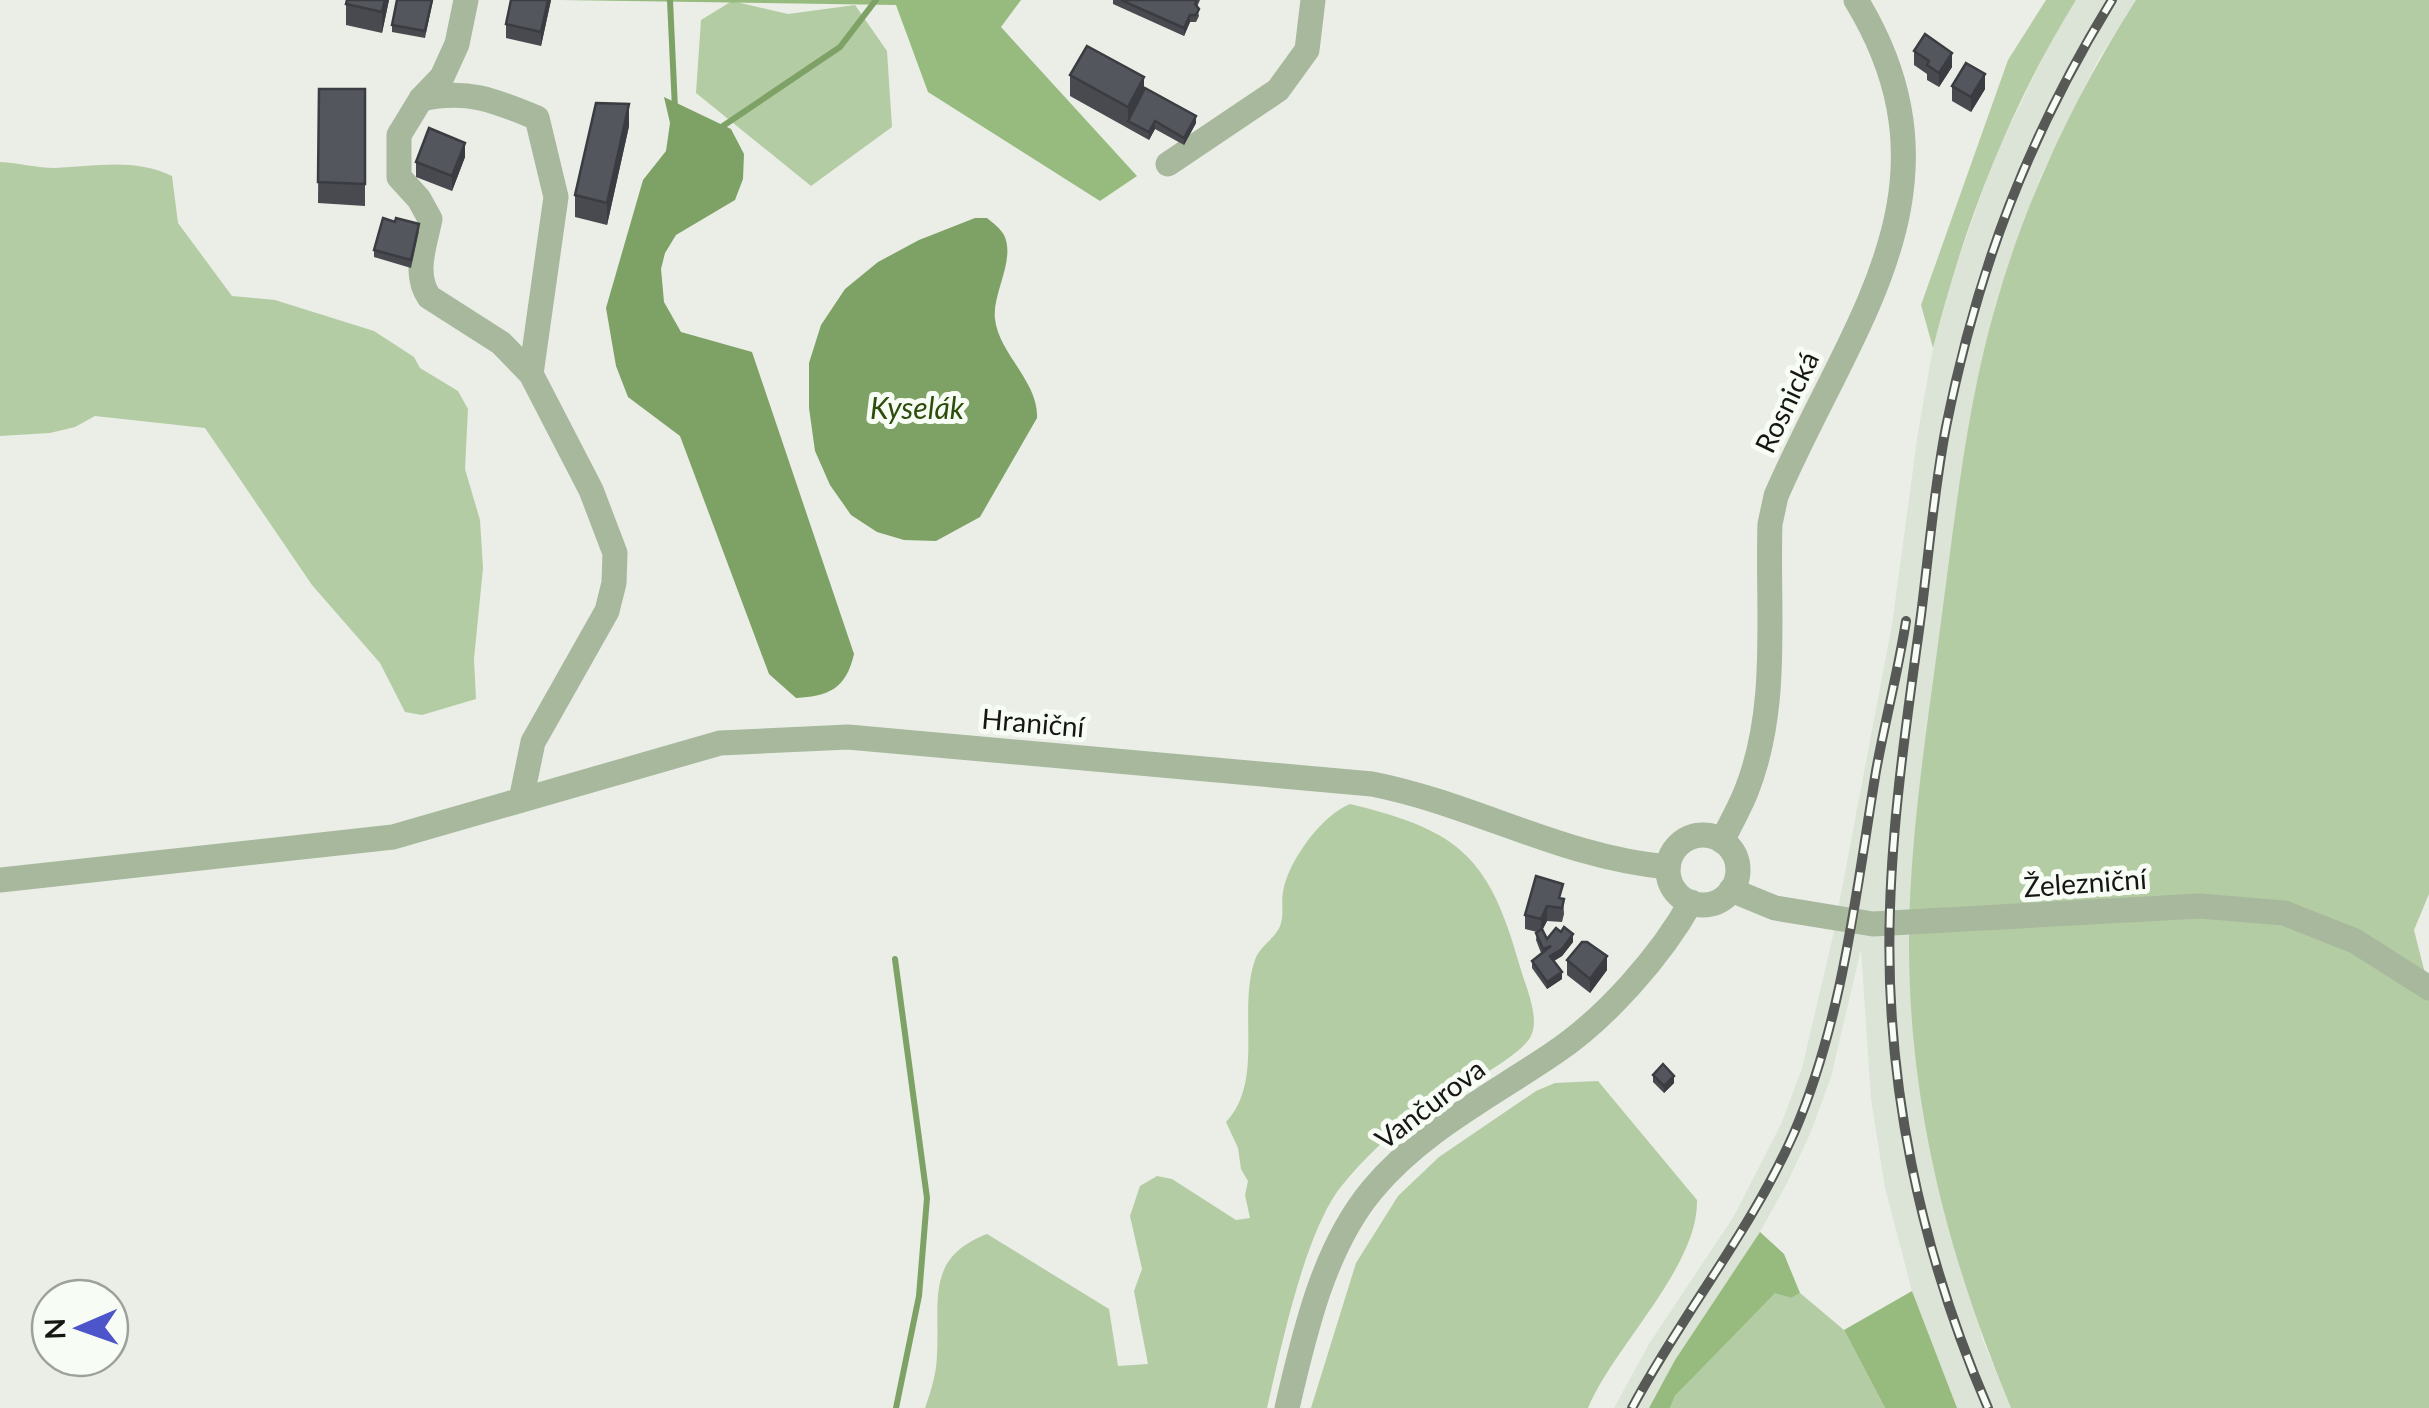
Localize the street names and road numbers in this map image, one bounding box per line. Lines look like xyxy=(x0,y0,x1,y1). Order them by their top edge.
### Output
street label: Rosnická xyxy=(1747,345,1825,458)
street label: Hraniční xyxy=(980,701,1087,744)
street label: Železniční xyxy=(2022,861,2149,903)
street label: Vančurova xyxy=(1368,1051,1491,1155)

